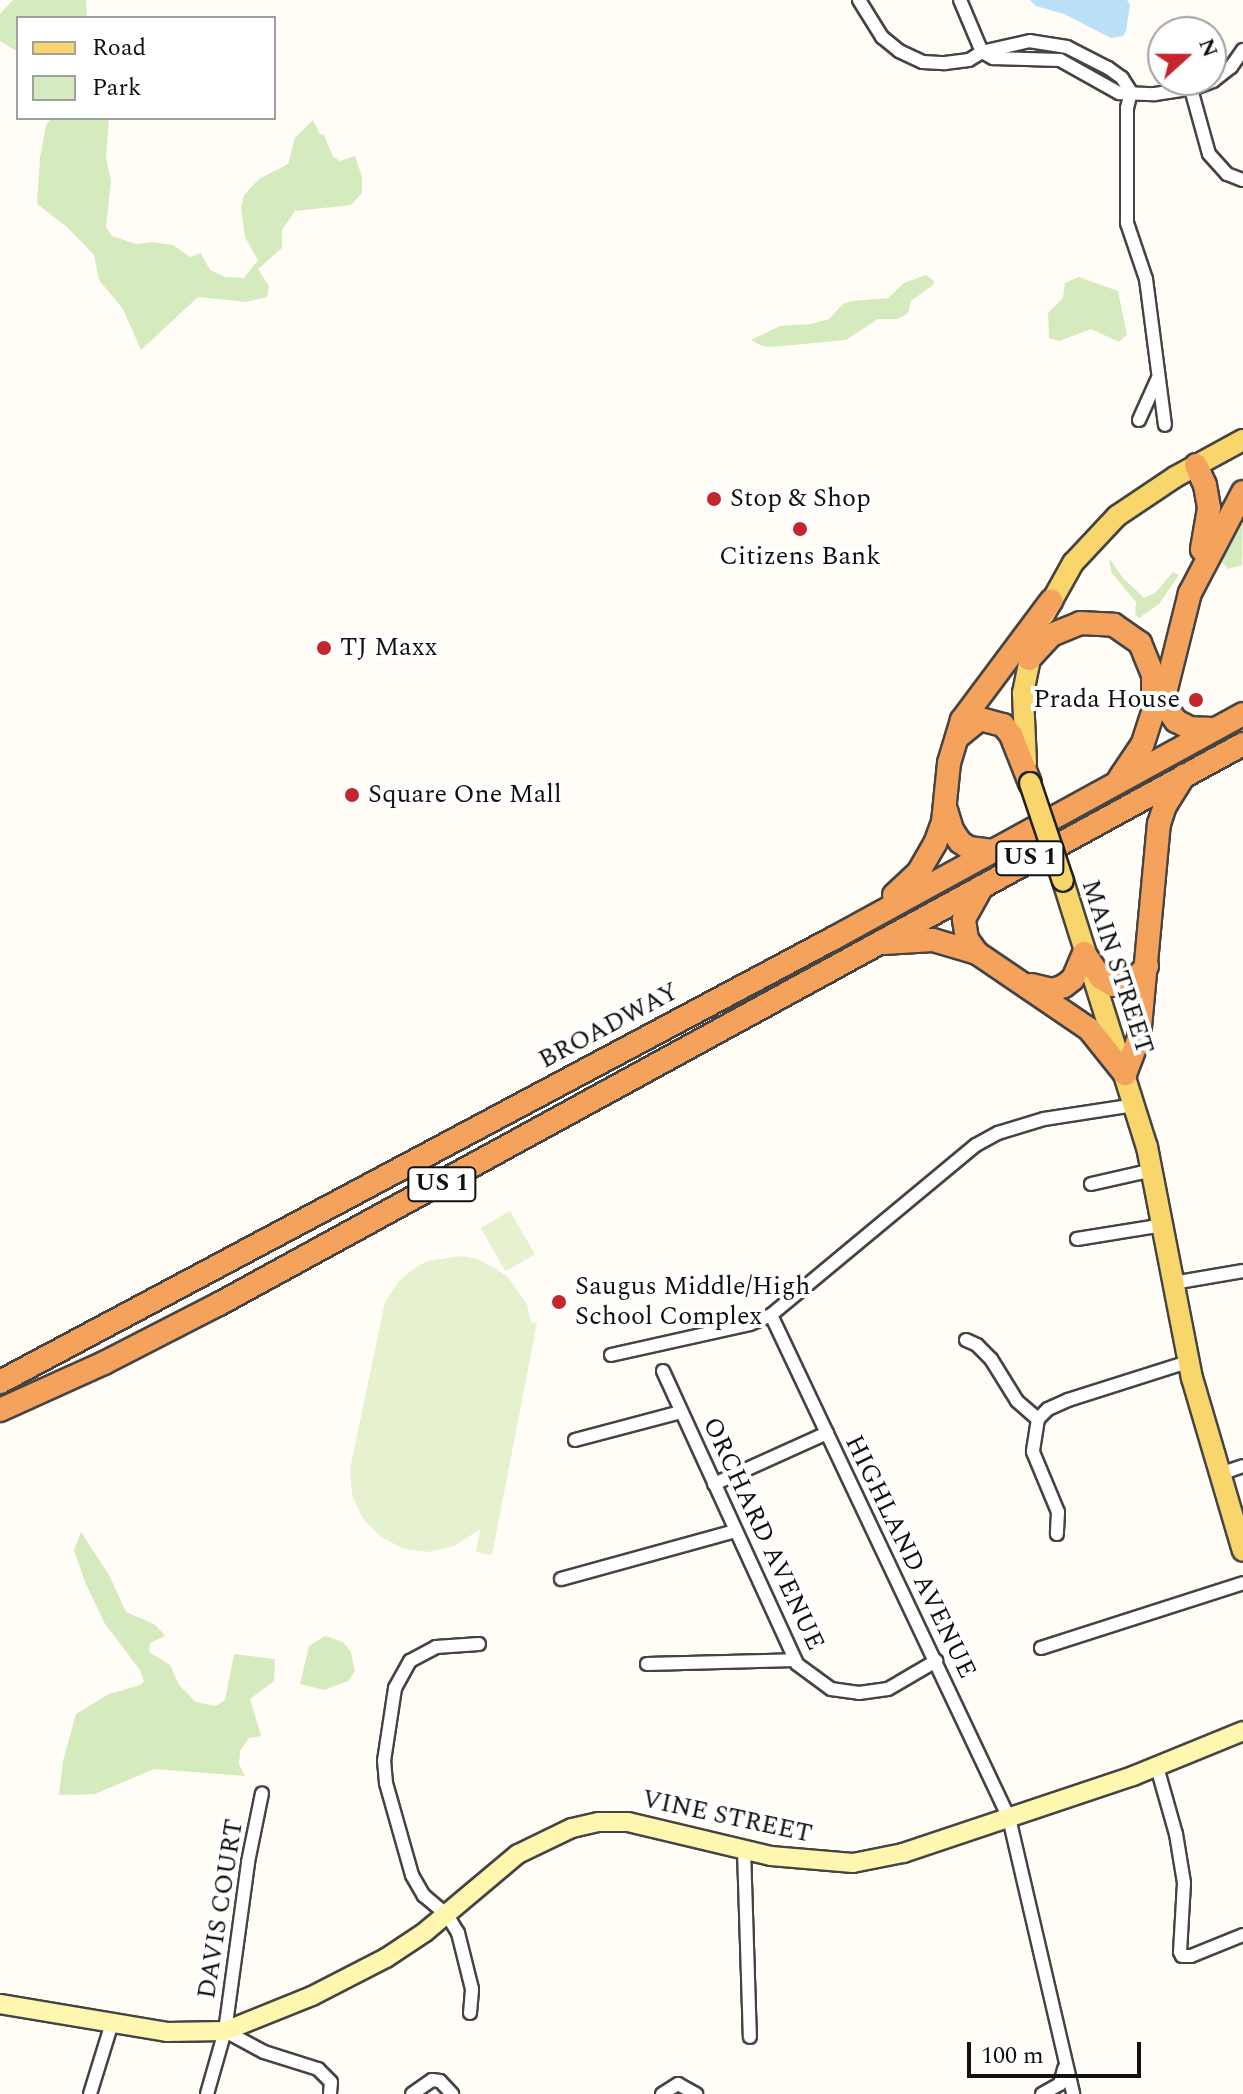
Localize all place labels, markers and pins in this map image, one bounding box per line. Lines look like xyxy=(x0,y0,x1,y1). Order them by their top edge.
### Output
place label: Stop & Shop xyxy=(730,483,871,515)
marker: Stop & Shop xyxy=(705,490,723,508)
marker: Citizens Bank xyxy=(791,520,809,538)
place label: Citizens Bank xyxy=(719,541,881,573)
place label: TJ Maxx xyxy=(340,632,437,664)
marker: TJ Maxx xyxy=(315,639,333,657)
place label: Prada House xyxy=(1033,684,1180,716)
marker: Prada House xyxy=(1187,691,1205,709)
place label: Square One Mall xyxy=(368,779,562,811)
marker: Square One Mall xyxy=(343,786,361,804)
place label: Saugus Middle/High School Complex xyxy=(575,1271,810,1332)
marker: Saugus Middle/High School Complex xyxy=(550,1293,568,1311)

